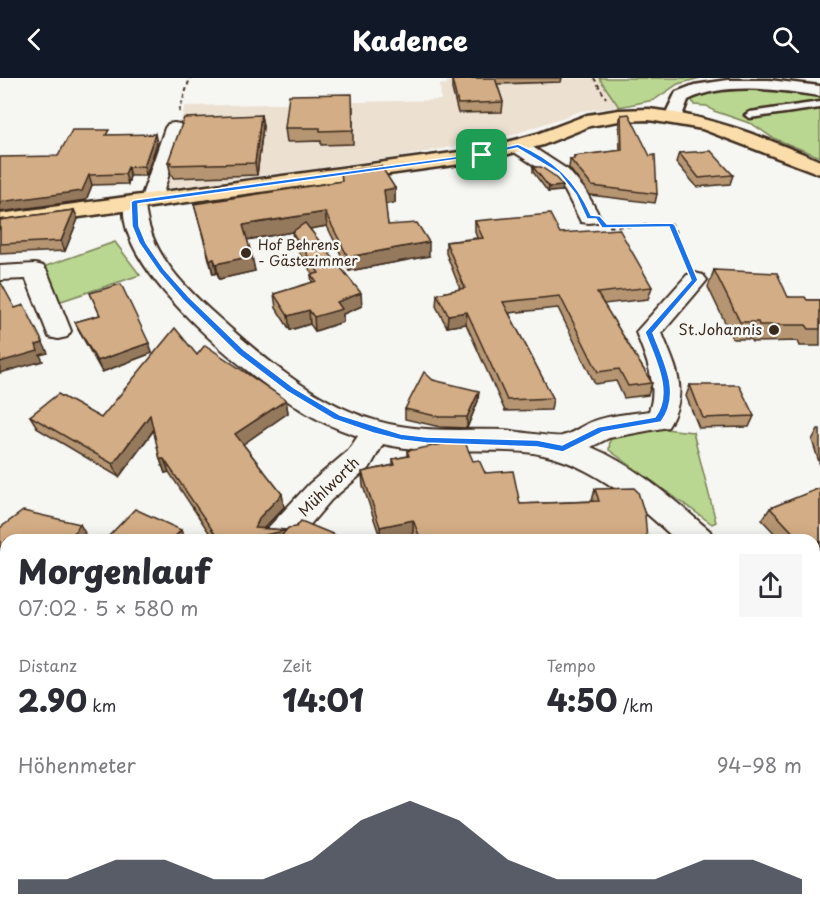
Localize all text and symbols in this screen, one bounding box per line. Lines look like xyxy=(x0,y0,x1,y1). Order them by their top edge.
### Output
text: Kadence xyxy=(352,19,468,60)
icon: back xyxy=(18,23,51,56)
icon: search xyxy=(769,23,802,56)
pin xyxy=(456,129,507,180)
icon: arrive xyxy=(465,138,498,171)
place label: Hof Behrens - Gästezimmer xyxy=(258,234,358,271)
marker: Hof Behrens - Gästezimmer xyxy=(239,246,253,260)
place label: St.Johannis xyxy=(679,317,762,340)
marker: St.Johannis xyxy=(767,323,781,337)
street label: Mühlworth xyxy=(292,451,364,521)
text: Morgenlauf xyxy=(18,545,211,595)
button: share xyxy=(739,554,802,617)
text: 07:02 · 5 × 580 m xyxy=(18,593,199,623)
text: Distanz xyxy=(18,653,77,677)
text: Zeit xyxy=(282,653,312,677)
text: Tempo xyxy=(547,653,596,677)
text: 2.90 xyxy=(18,677,87,722)
text: 14:01 xyxy=(282,677,364,722)
text: 4:50 xyxy=(547,677,617,722)
text: km xyxy=(87,693,116,717)
text: /km xyxy=(617,693,653,717)
text: Höhenmeter xyxy=(18,750,136,780)
text: 94–98 m xyxy=(717,750,802,780)

